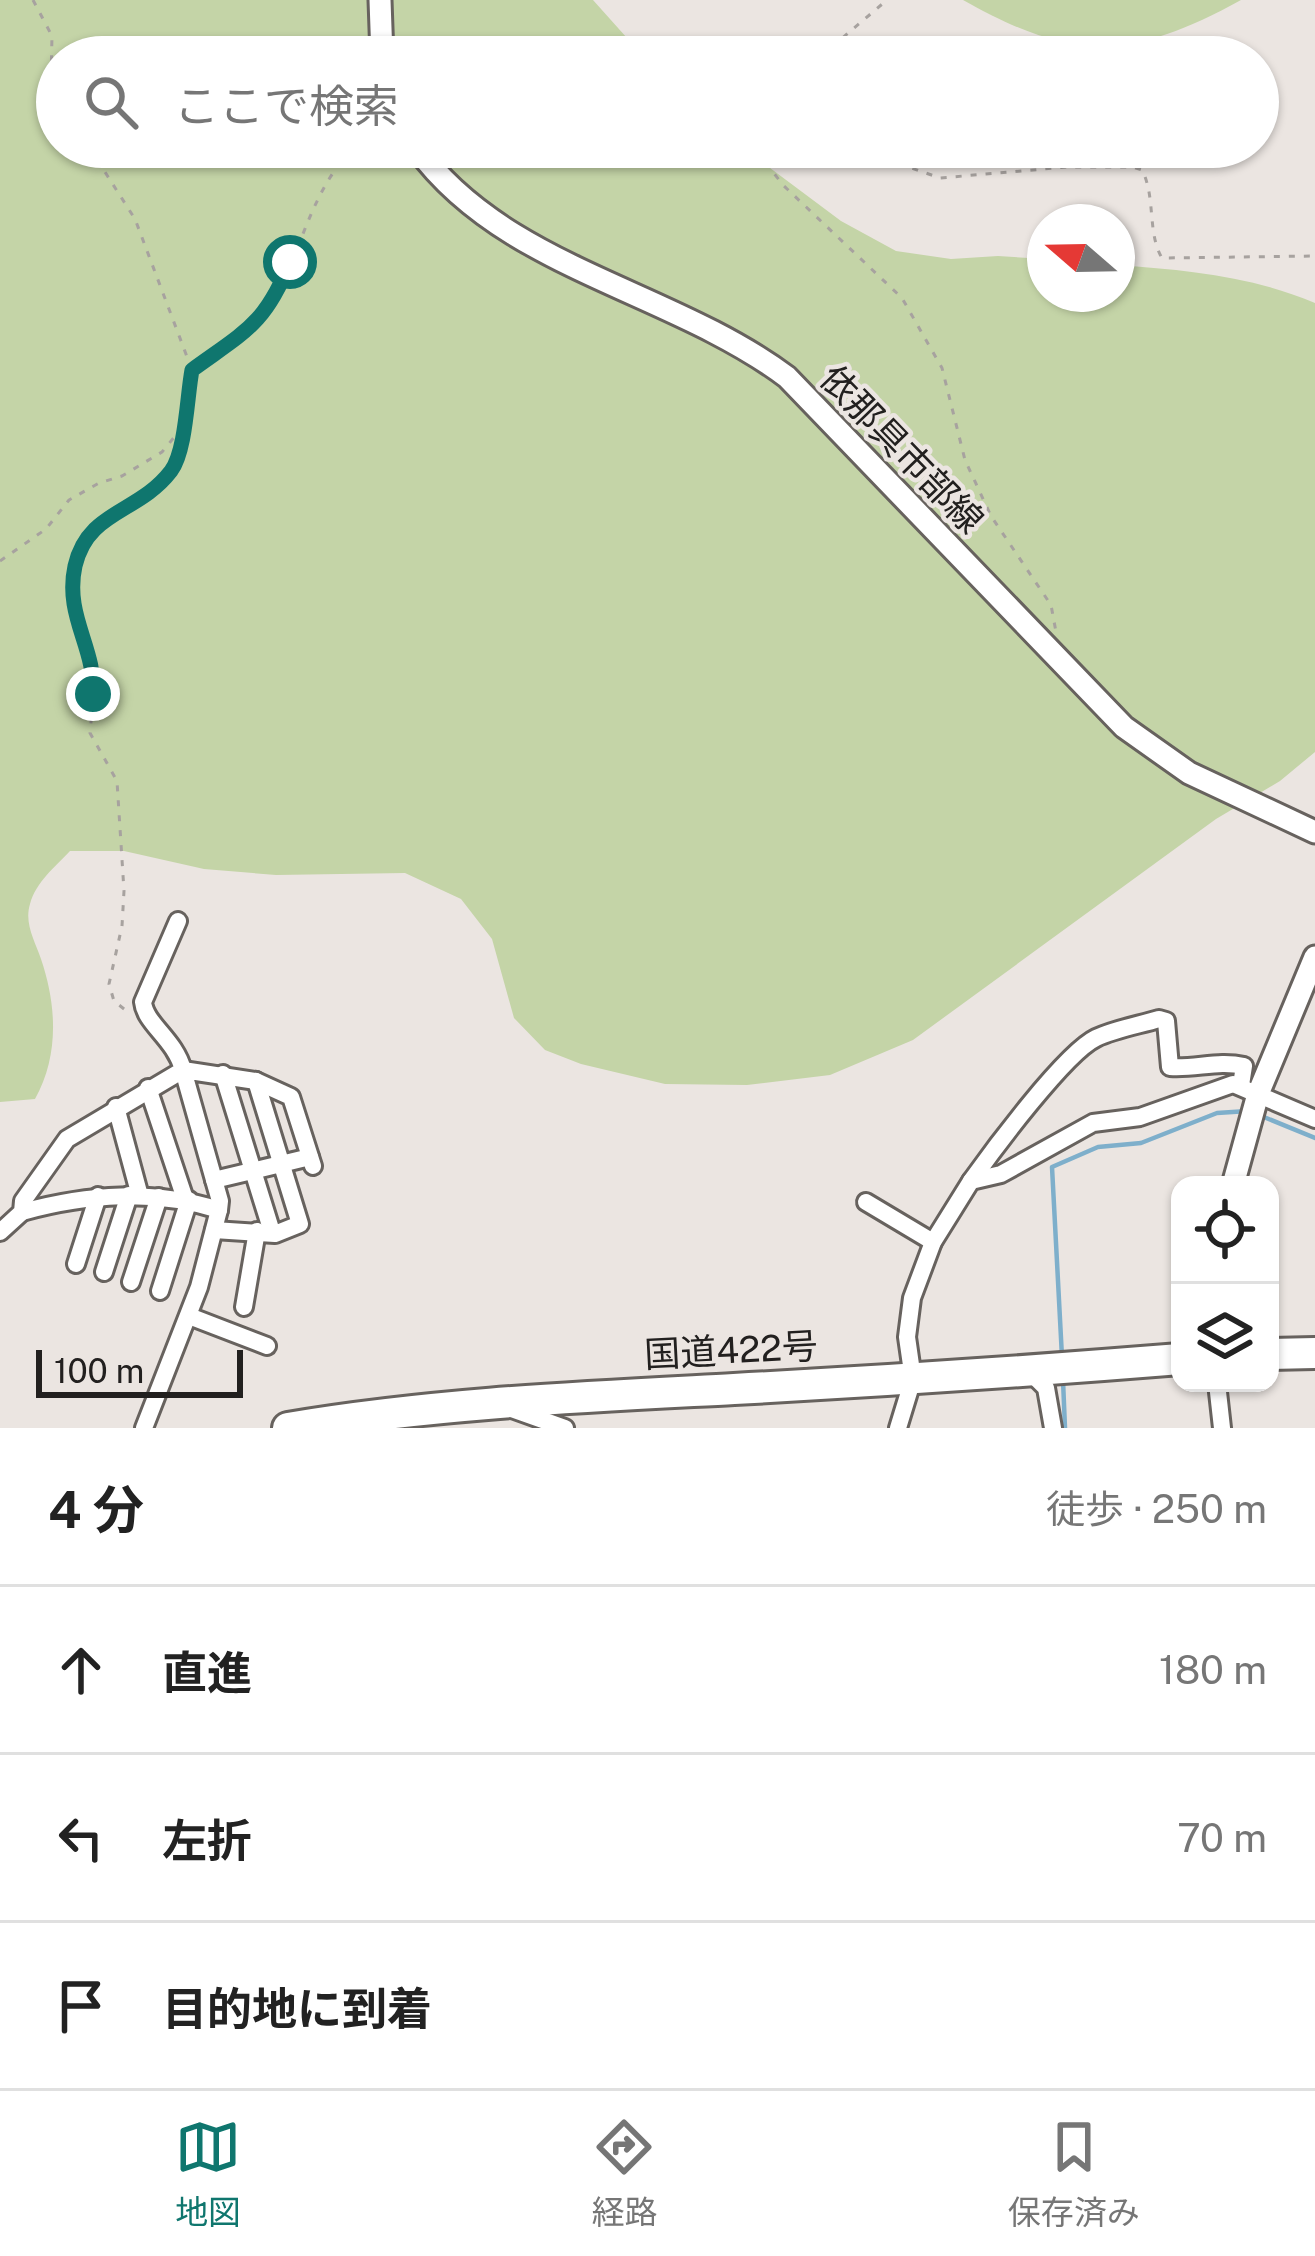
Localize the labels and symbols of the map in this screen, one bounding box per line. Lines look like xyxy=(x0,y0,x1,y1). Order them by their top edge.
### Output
north arrow xyxy=(1027,204,1135,312)
route start xyxy=(263,235,317,289)
street label: 依那具市部線 xyxy=(812,357,992,541)
route end xyxy=(66,667,120,721)
street label: 国道422号 xyxy=(643,1324,819,1376)
scale bar xyxy=(36,1344,243,1397)

